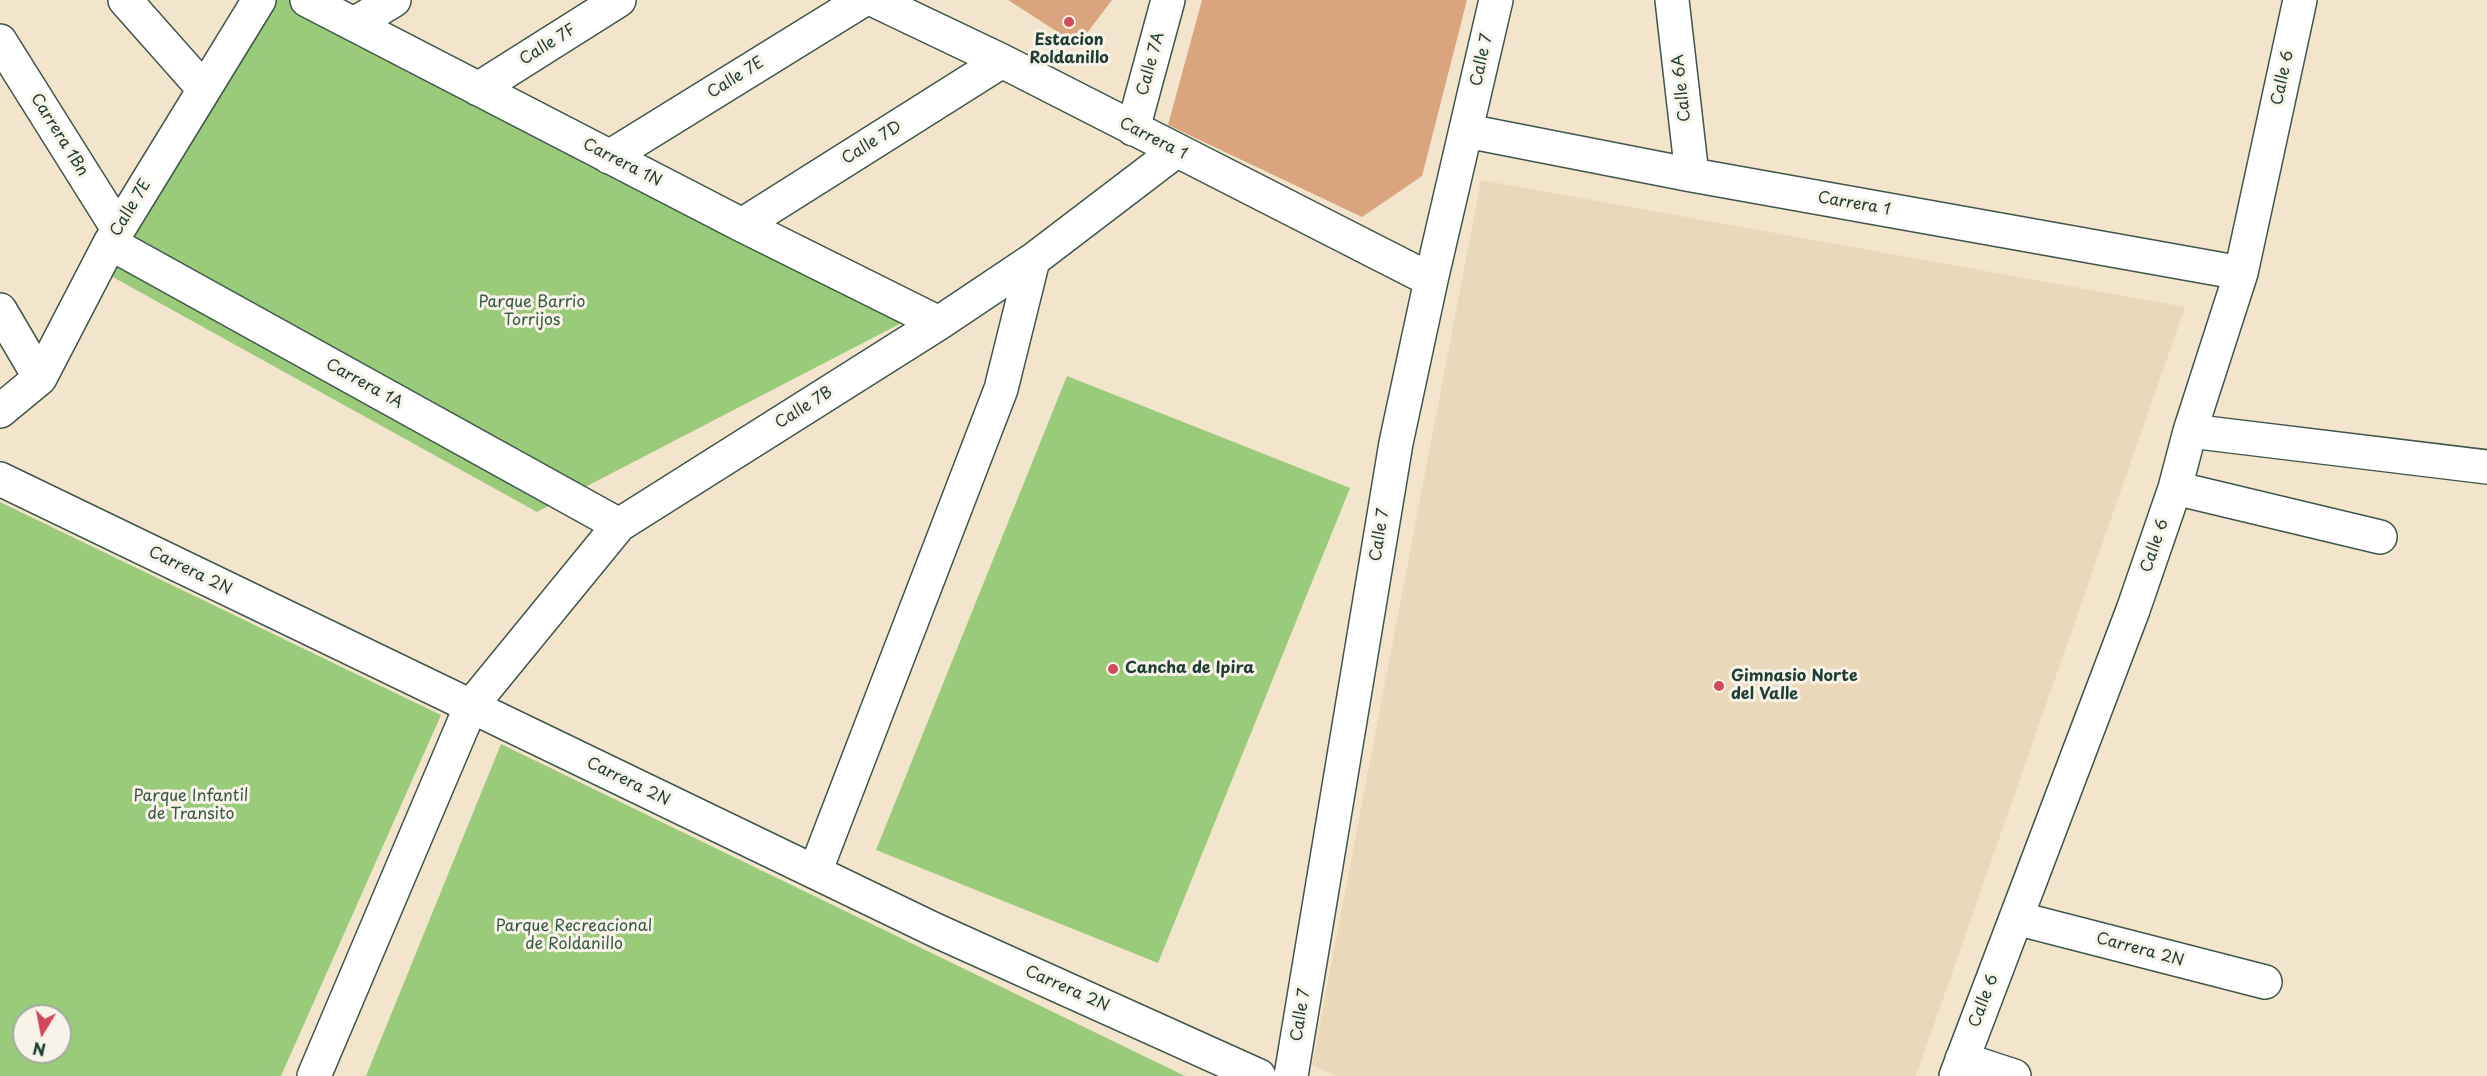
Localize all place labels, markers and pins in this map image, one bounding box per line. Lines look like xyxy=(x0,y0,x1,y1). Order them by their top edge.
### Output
marker: Estacion Roldanillo xyxy=(1062,15,1076,29)
place label: Estacion Roldanillo xyxy=(1029,31,1109,69)
place label: Cancha de Ipira xyxy=(1125,659,1254,679)
marker: Cancha de Ipira xyxy=(1106,662,1120,676)
place label: Gimnasio Norte del Valle xyxy=(1731,667,1858,705)
marker: Gimnasio Norte del Valle xyxy=(1712,679,1726,693)

